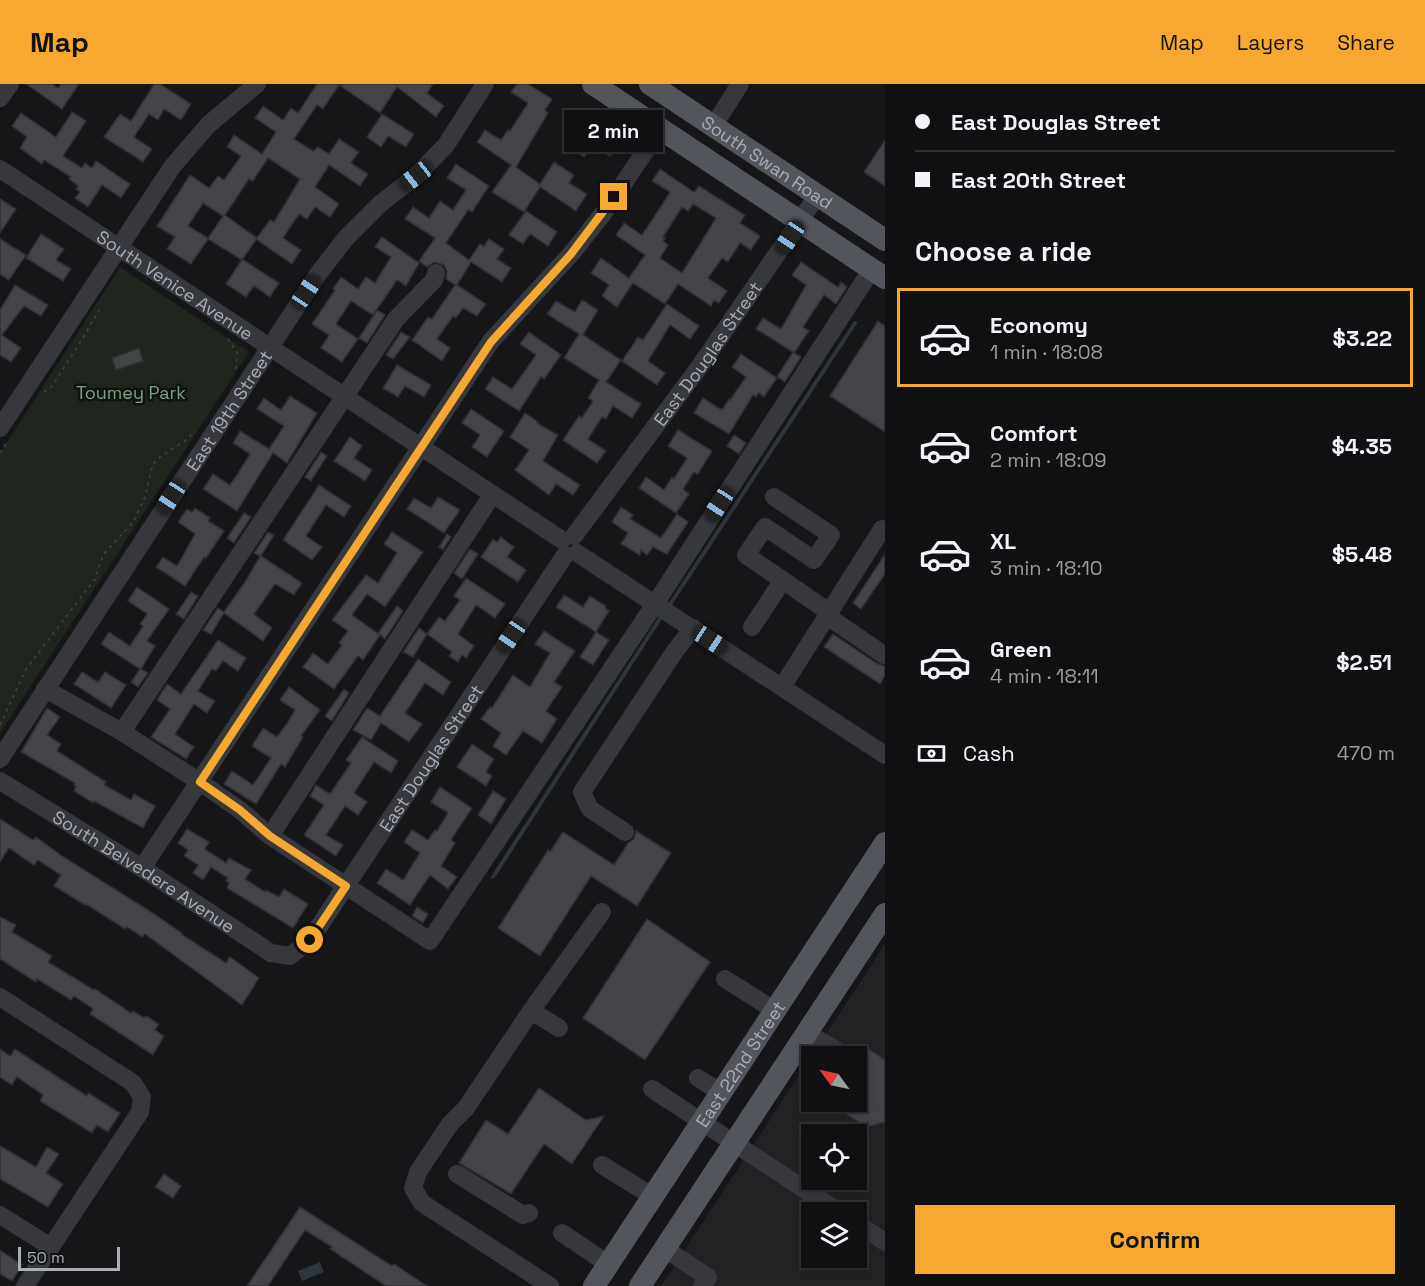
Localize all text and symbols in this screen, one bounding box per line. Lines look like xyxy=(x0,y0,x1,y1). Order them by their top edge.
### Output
text: Map xyxy=(30,24,89,60)
text: Map xyxy=(1160,29,1204,56)
text: Layers xyxy=(1237,29,1304,56)
text: Share xyxy=(1337,29,1395,56)
text: East Douglas Street xyxy=(951,108,1161,136)
callout: 2 min xyxy=(564,110,664,152)
street label: South Swan Road xyxy=(698,110,837,214)
text: 2 min xyxy=(588,118,639,144)
car xyxy=(396,158,436,194)
text: East 20th Street xyxy=(951,166,1126,194)
route end xyxy=(600,183,627,210)
car xyxy=(772,217,808,257)
street label: South Venice Avenue xyxy=(93,225,258,345)
text: Choose a ride xyxy=(915,234,1092,269)
car xyxy=(288,272,324,312)
street label: East Douglas Street xyxy=(648,277,766,430)
icon: car xyxy=(918,311,972,365)
text: Economy xyxy=(990,311,1088,339)
text: $3.22 xyxy=(1333,324,1392,352)
text: 1 min · 18:08 xyxy=(990,339,1103,365)
street label: East 19th Street xyxy=(181,345,277,475)
park label: Toumey Park xyxy=(76,381,186,404)
icon: car xyxy=(918,419,972,473)
text: Comfort xyxy=(990,419,1078,447)
text: $4.35 xyxy=(1332,432,1392,460)
text: 2 min · 18:09 xyxy=(990,447,1107,473)
car xyxy=(154,477,188,517)
car xyxy=(702,484,736,524)
icon: car xyxy=(918,527,972,581)
text: XL xyxy=(990,527,1016,555)
text: $5.48 xyxy=(1332,540,1392,568)
text: 3 min · 18:10 xyxy=(990,555,1103,581)
car xyxy=(493,616,529,656)
car xyxy=(690,623,730,657)
icon: car xyxy=(918,635,972,689)
text: Green xyxy=(990,635,1052,663)
text: $2.51 xyxy=(1336,648,1392,676)
text: 4 min · 18:11 xyxy=(990,663,1099,689)
street label: East Douglas Street xyxy=(373,680,488,836)
icon: cash xyxy=(915,737,948,770)
text: Cash xyxy=(963,739,1015,767)
text: 470 m xyxy=(1337,740,1395,766)
street label: South Belvedere Avenue xyxy=(49,805,240,938)
route start xyxy=(296,926,323,953)
street label: East 22nd Street xyxy=(690,996,790,1131)
north arrow xyxy=(801,1046,867,1112)
map controls xyxy=(801,1046,867,1268)
button: locate xyxy=(801,1124,867,1190)
button: layers xyxy=(801,1202,867,1268)
button: Confirm xyxy=(915,1205,1395,1274)
scale bar xyxy=(18,1244,120,1272)
text: 50 m xyxy=(27,1247,65,1268)

